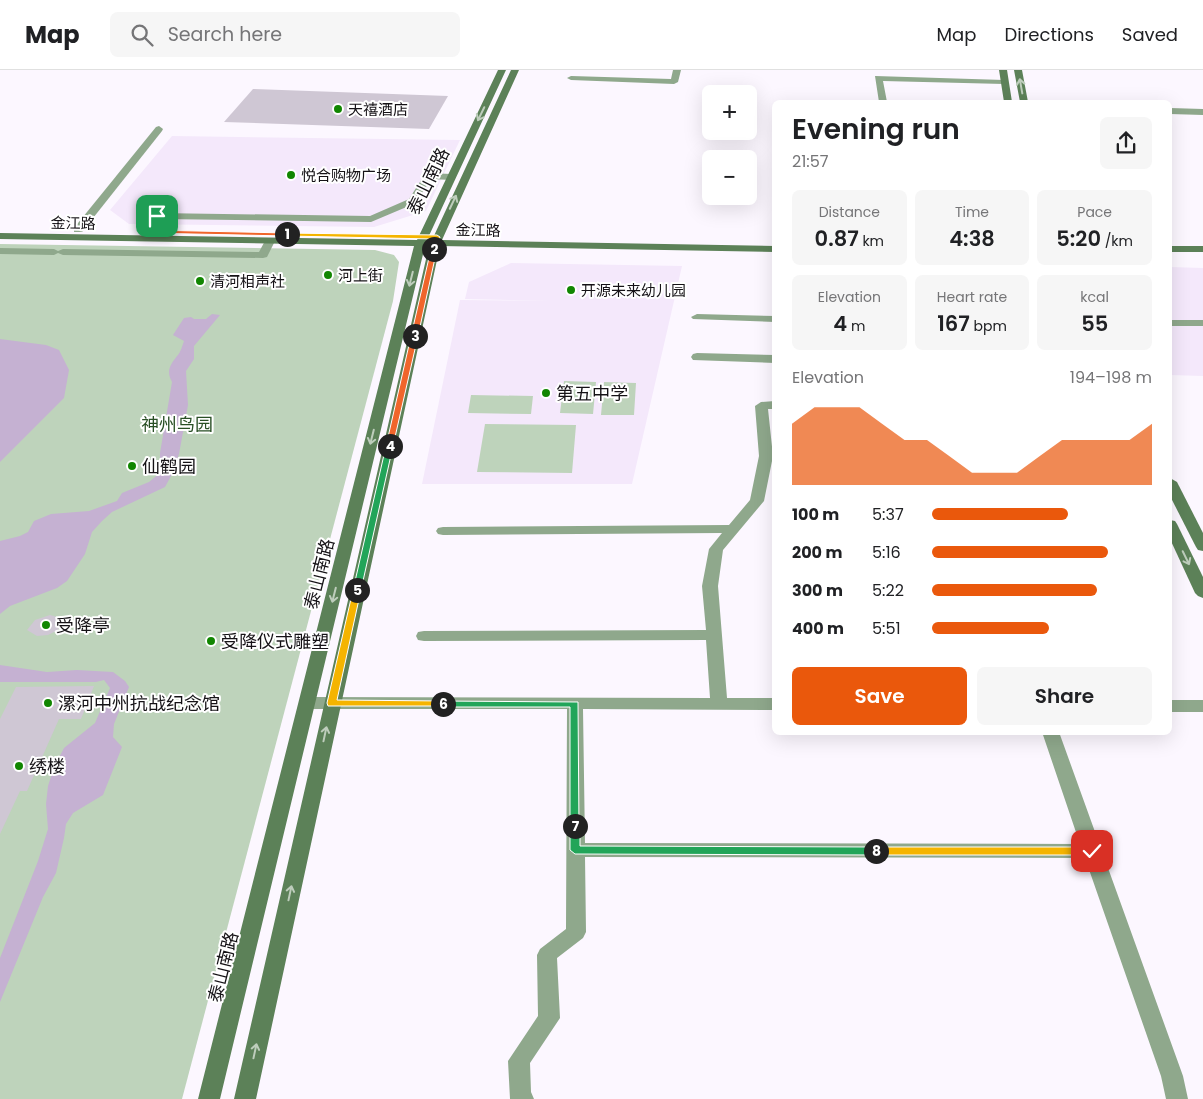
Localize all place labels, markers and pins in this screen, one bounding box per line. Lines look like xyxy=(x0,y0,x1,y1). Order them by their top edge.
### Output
place label: 天禧酒店 xyxy=(348,99,408,120)
marker: 天禧酒店 xyxy=(332,103,344,115)
place label: 悦合购物广场 xyxy=(301,165,391,186)
marker: 悦合购物广场 xyxy=(285,169,297,181)
pin xyxy=(136,195,178,237)
pin: 1 xyxy=(274,222,300,246)
pin: 2 xyxy=(422,236,446,262)
place label: 河上街 xyxy=(338,265,383,286)
marker: 河上街 xyxy=(322,269,334,281)
place label: 清河相声社 xyxy=(210,271,285,292)
marker: 清河相声社 xyxy=(194,275,206,287)
place label: 开源未来幼儿园 xyxy=(581,280,686,301)
marker: 开源未来幼儿园 xyxy=(565,284,577,296)
pin: 3 xyxy=(402,324,428,348)
place label: 第五中学 xyxy=(556,381,628,406)
marker: 第五中学 xyxy=(540,387,552,399)
pin: 4 xyxy=(378,434,402,458)
place label: 仙鹤园 xyxy=(142,454,196,479)
marker: 仙鹤园 xyxy=(126,460,138,472)
pin: 5 xyxy=(344,578,370,602)
place label: 受降亭 xyxy=(56,613,110,638)
marker: 受降亭 xyxy=(40,619,52,631)
place label: 受降仪式雕塑 xyxy=(221,629,329,654)
marker: 受降仪式雕塑 xyxy=(205,635,217,647)
place label: 漯河中州抗战纪念馆 xyxy=(58,691,220,716)
pin: 6 xyxy=(430,692,456,716)
marker: 漯河中州抗战纪念馆 xyxy=(42,697,54,709)
place label: 绣楼 xyxy=(29,754,65,779)
marker: 绣楼 xyxy=(13,760,25,772)
pin: 7 xyxy=(562,814,588,838)
pin xyxy=(1071,830,1113,872)
pin: 8 xyxy=(864,838,888,864)

